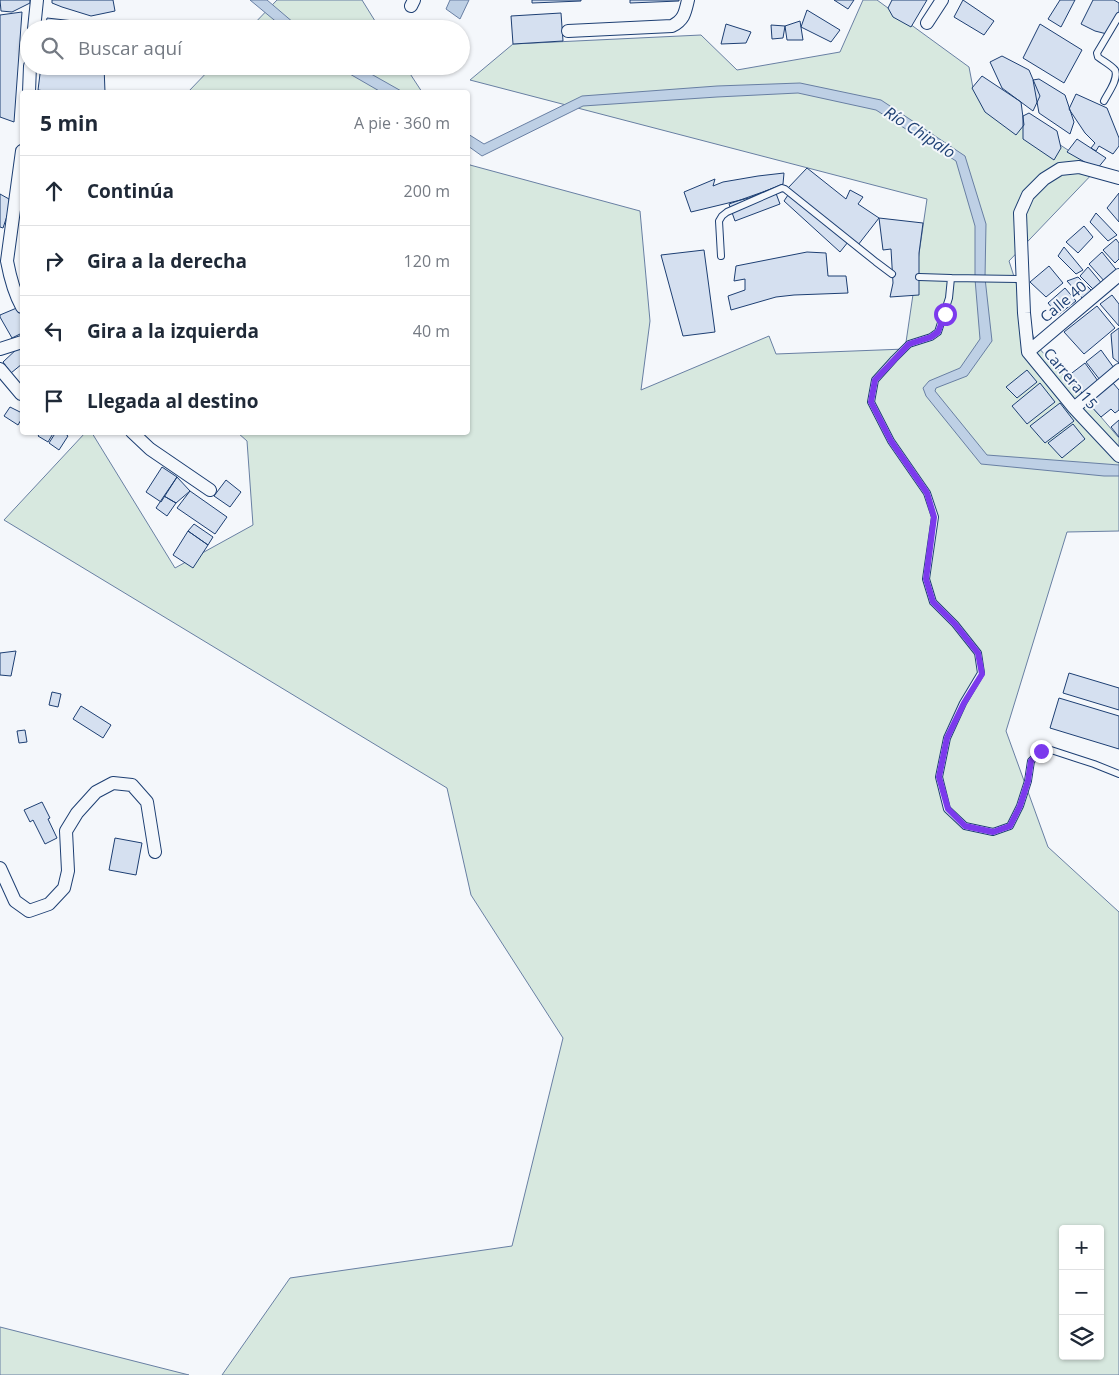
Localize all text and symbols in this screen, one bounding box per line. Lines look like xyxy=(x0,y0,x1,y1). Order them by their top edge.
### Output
search box xyxy=(20,20,470,75)
icon: search xyxy=(38,34,66,62)
text: Buscar aquí xyxy=(78,35,182,61)
water label: Río Chipalo xyxy=(880,101,960,163)
text: 5 min xyxy=(40,109,98,137)
text: A pie · 360 m xyxy=(354,112,450,134)
icon: ahead xyxy=(40,177,68,205)
text: Continúa xyxy=(87,178,174,204)
text: 200 m xyxy=(404,180,450,202)
icon: right xyxy=(40,247,68,275)
text: Gira a la derecha xyxy=(87,248,247,274)
text: 120 m xyxy=(404,250,450,272)
street label: Calle 40 xyxy=(1036,276,1090,326)
route start xyxy=(934,303,957,326)
icon: left xyxy=(40,317,68,345)
text: Gira a la izquierda xyxy=(87,318,259,344)
text: 40 m xyxy=(413,320,450,342)
street label: Carrera 15 xyxy=(1040,343,1102,413)
icon: arrive xyxy=(40,387,68,415)
text: Llegada al destino xyxy=(87,388,259,414)
route end xyxy=(1030,740,1053,763)
map controls xyxy=(1059,1225,1104,1360)
button: + xyxy=(1059,1225,1104,1270)
button: − xyxy=(1059,1270,1104,1315)
button: layers xyxy=(1059,1315,1104,1360)

